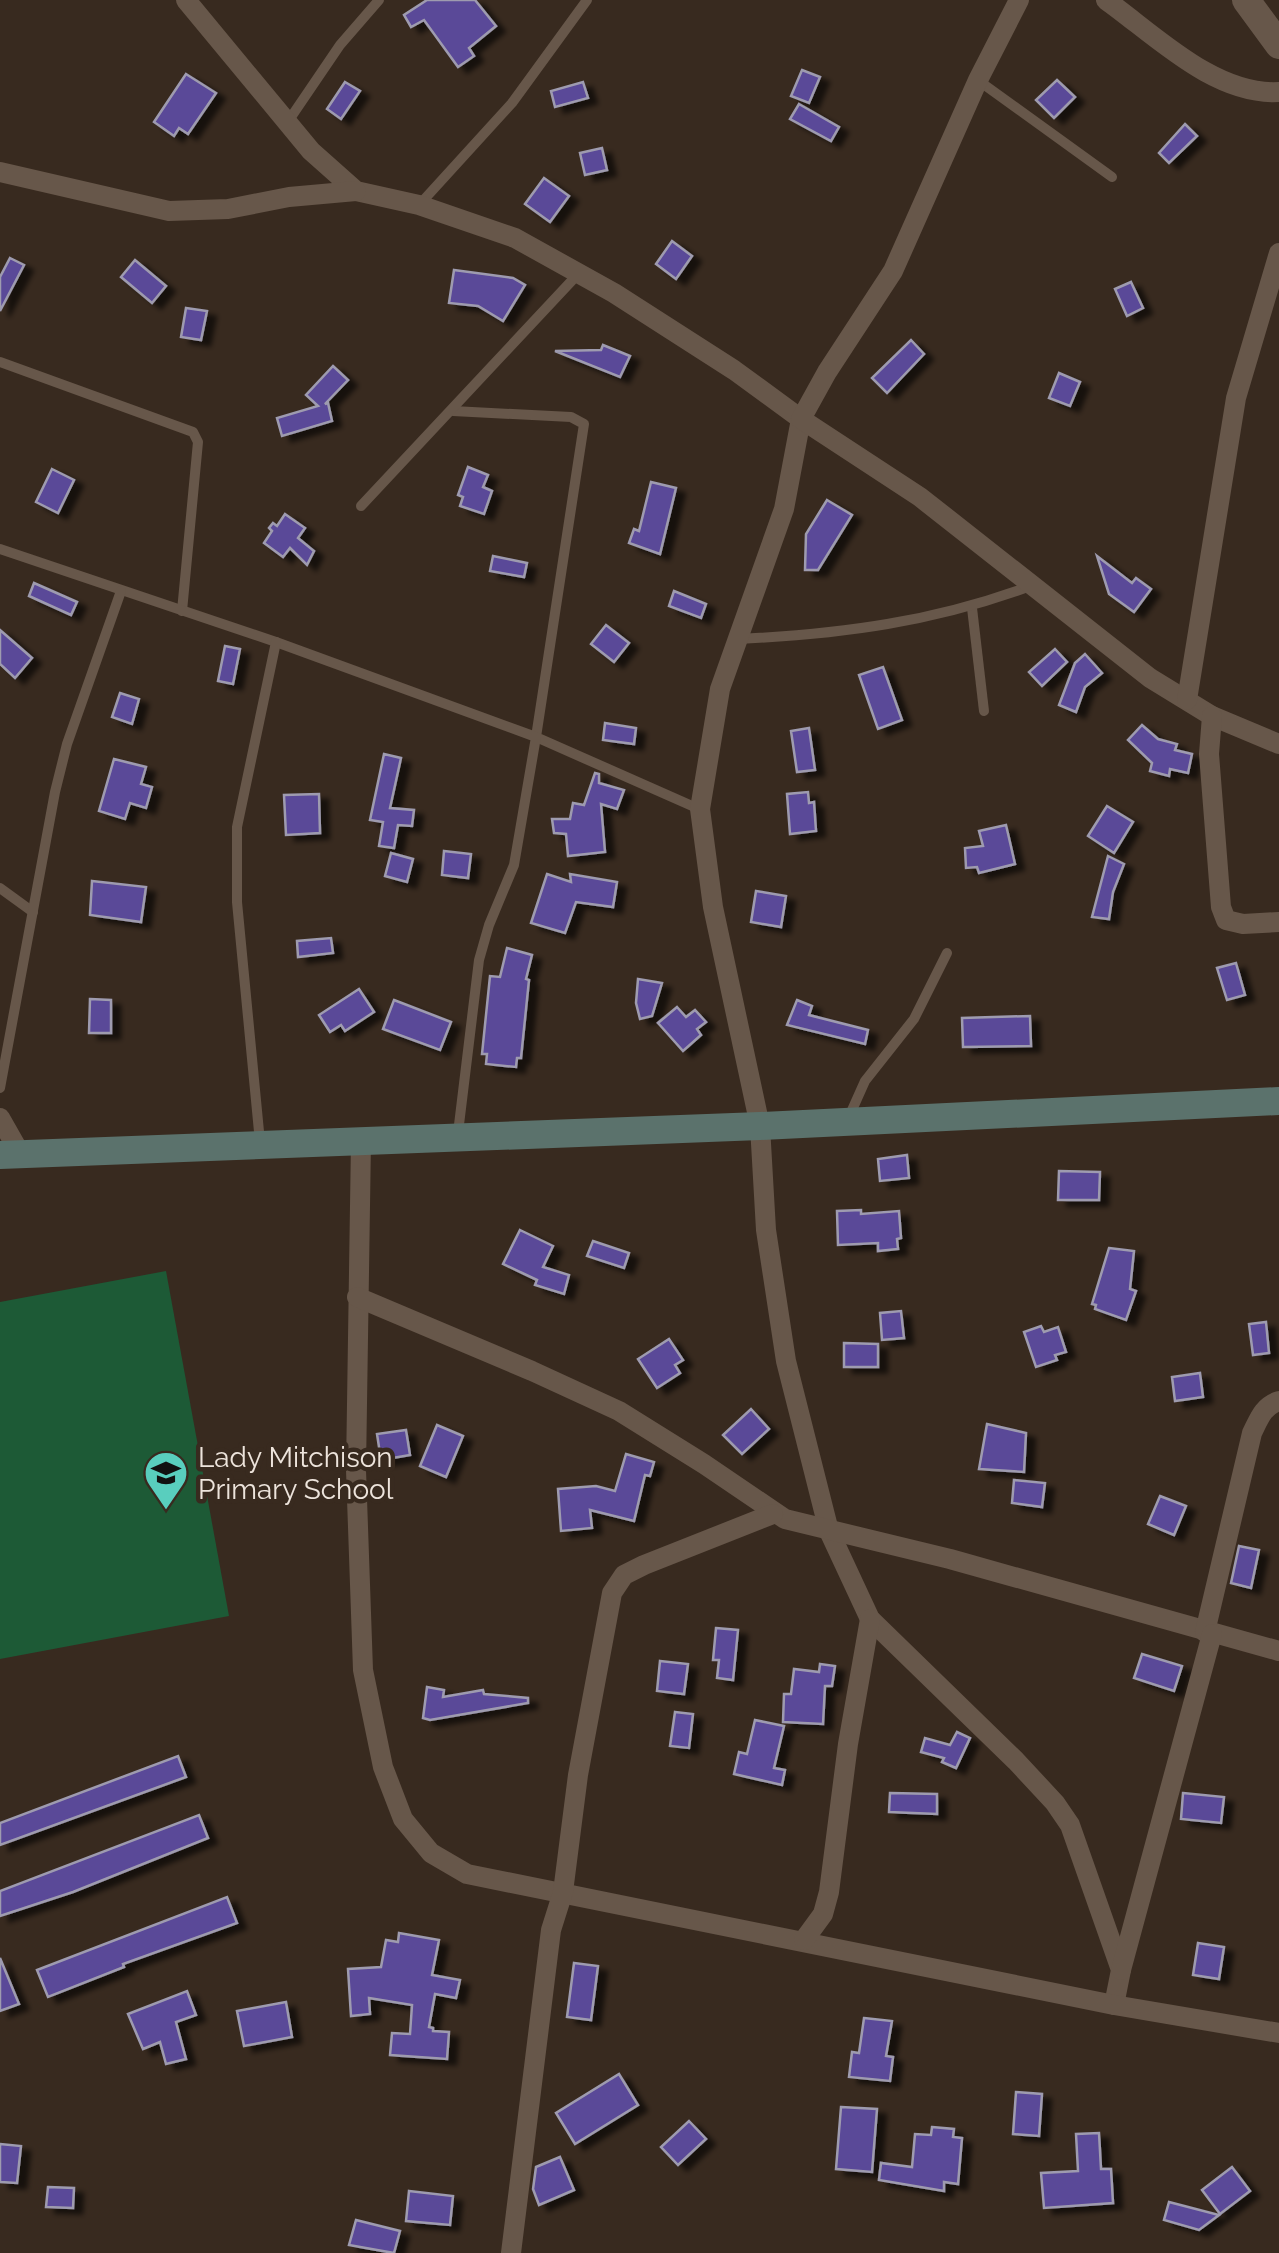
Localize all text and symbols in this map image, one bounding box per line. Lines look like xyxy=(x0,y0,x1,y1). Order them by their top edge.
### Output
place label: Lady Mitchison Primary School xyxy=(198,1441,394,1506)
school or university icon: Lady Mitchison Primary School xyxy=(143,1450,189,1511)

